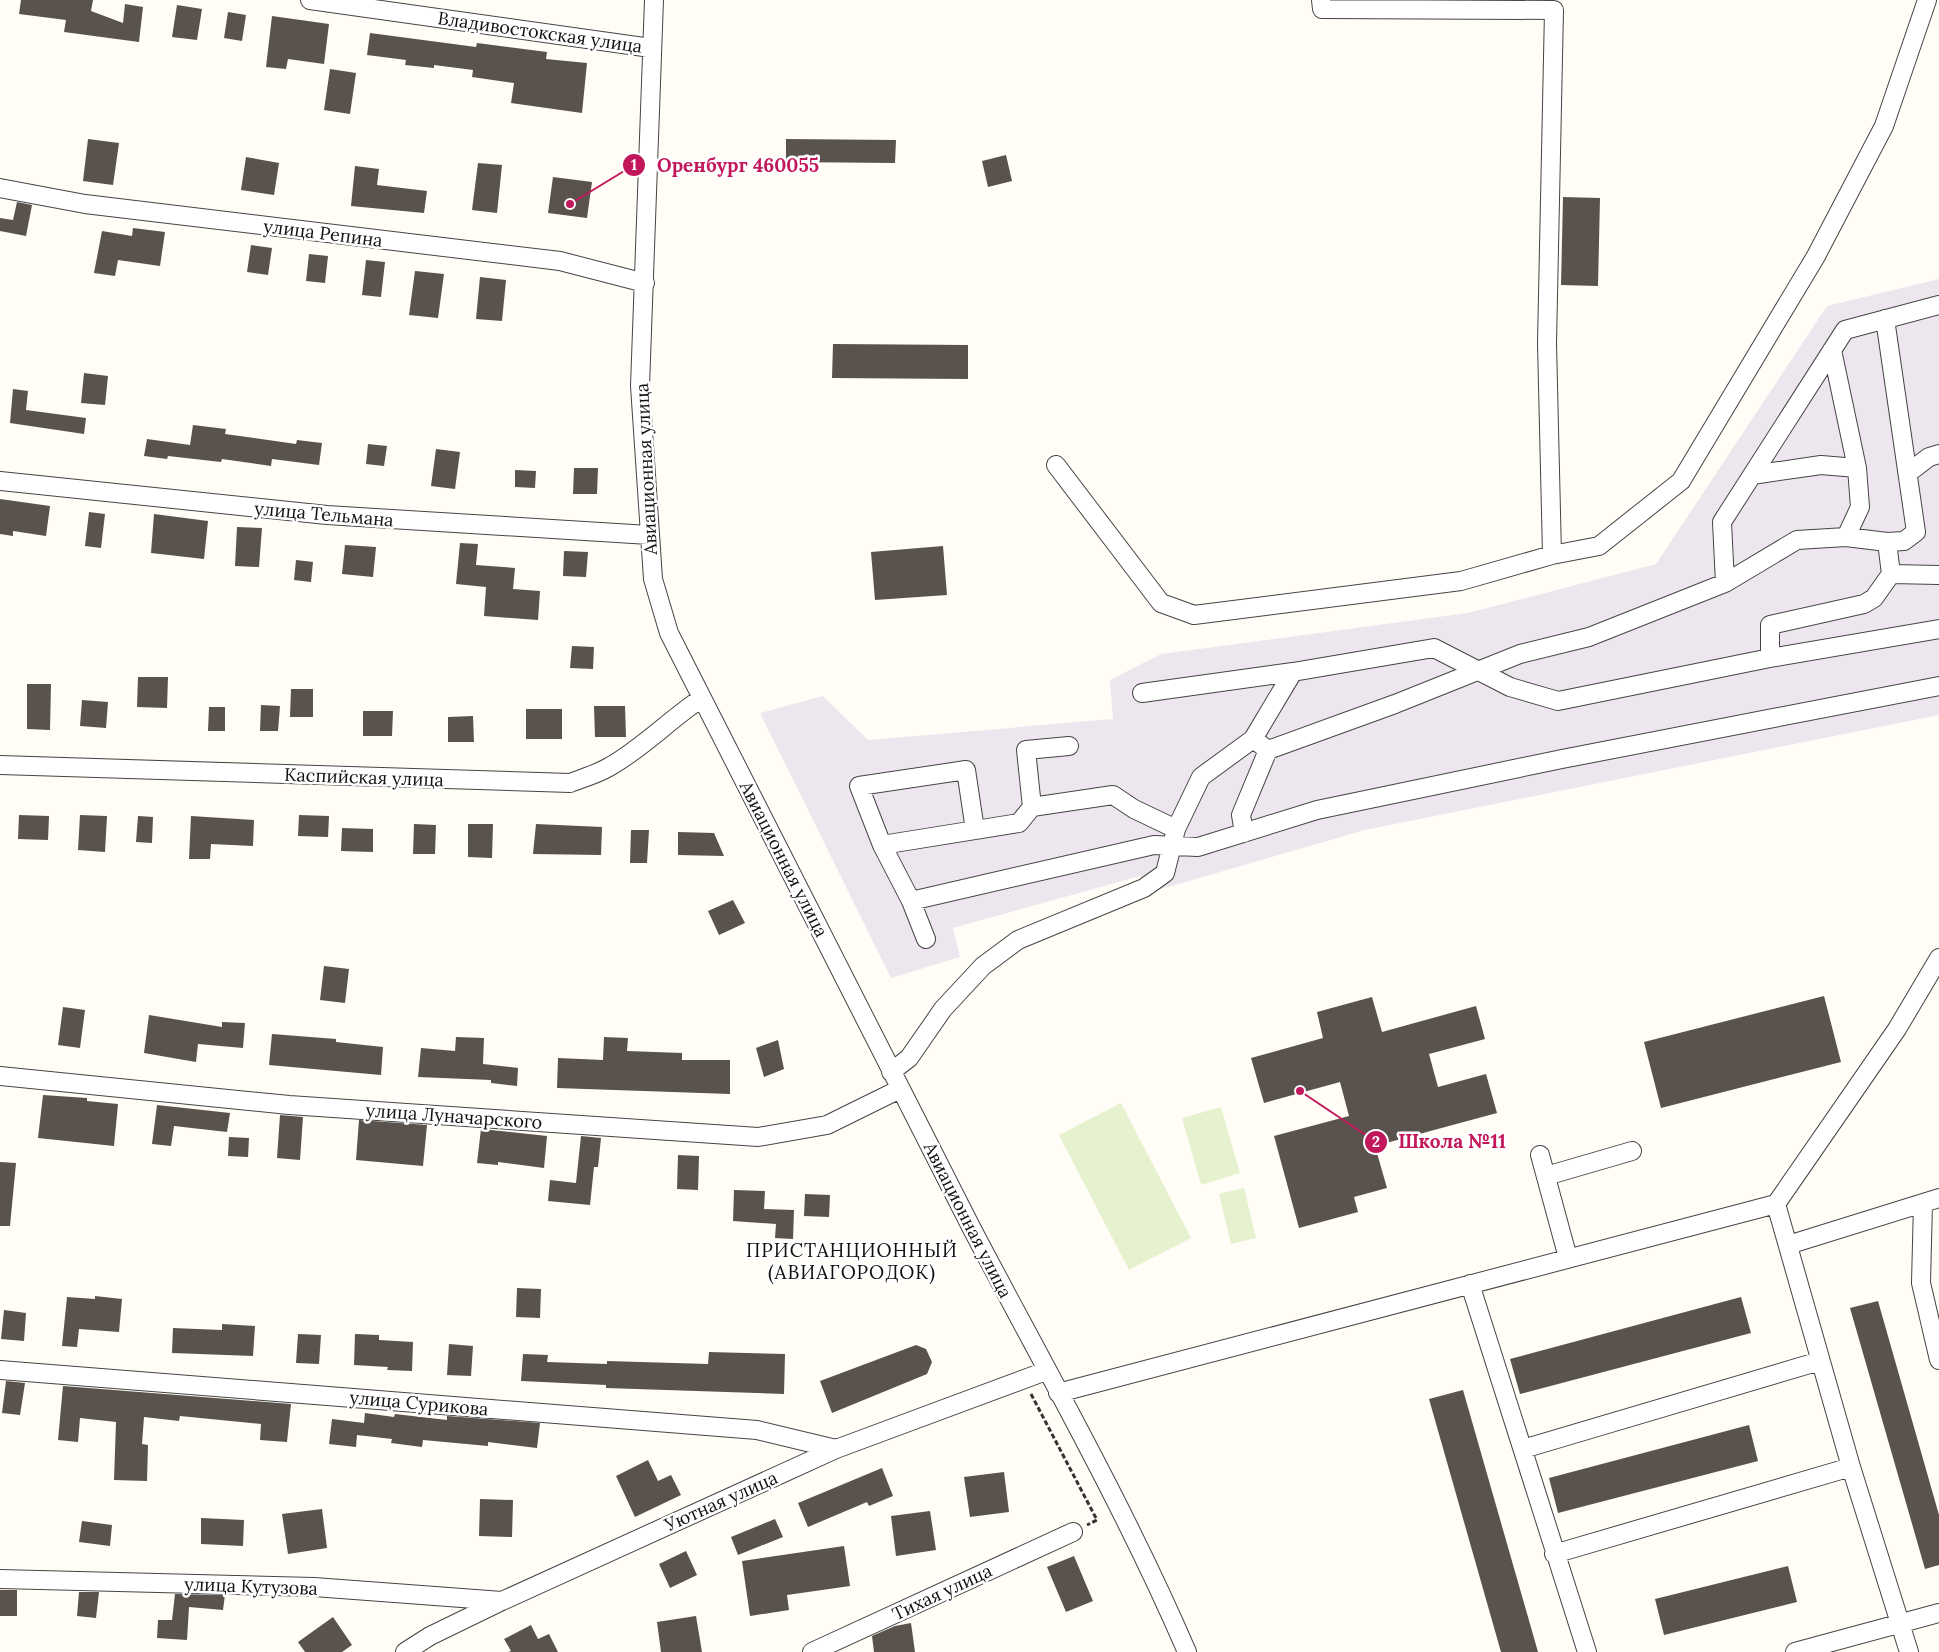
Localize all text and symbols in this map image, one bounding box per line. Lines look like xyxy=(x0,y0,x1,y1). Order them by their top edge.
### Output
street label: Владивостокская улица xyxy=(436,6,644,58)
callout: Оренбург 460055 xyxy=(622,148,829,182)
text: Оренбург 460055 xyxy=(657,153,819,177)
text: 1 xyxy=(631,155,637,174)
street label: улица Репина xyxy=(262,214,384,252)
street label: Авиационная улица xyxy=(630,382,662,557)
street label: улица Тельмана xyxy=(253,496,395,532)
street label: Каспийская улица xyxy=(284,763,444,791)
street label: Авиационная улица xyxy=(734,776,833,941)
street label: улица Луначарского xyxy=(365,1098,543,1134)
callout: Школа №11 xyxy=(1363,1125,1516,1159)
text: Школа №11 xyxy=(1398,1129,1506,1153)
text: 2 xyxy=(1372,1132,1380,1151)
street label: Авиационная улица xyxy=(918,1137,1017,1302)
district label: ПРИСТАНЦИОННЫЙ (АВИАГОРОДОК) xyxy=(746,1238,958,1285)
street label: улица Сурикова xyxy=(349,1385,489,1421)
street label: Уютная улица xyxy=(660,1466,781,1537)
street label: Тихая улица xyxy=(888,1559,996,1625)
street label: улица Кутузова xyxy=(184,1572,318,1600)

